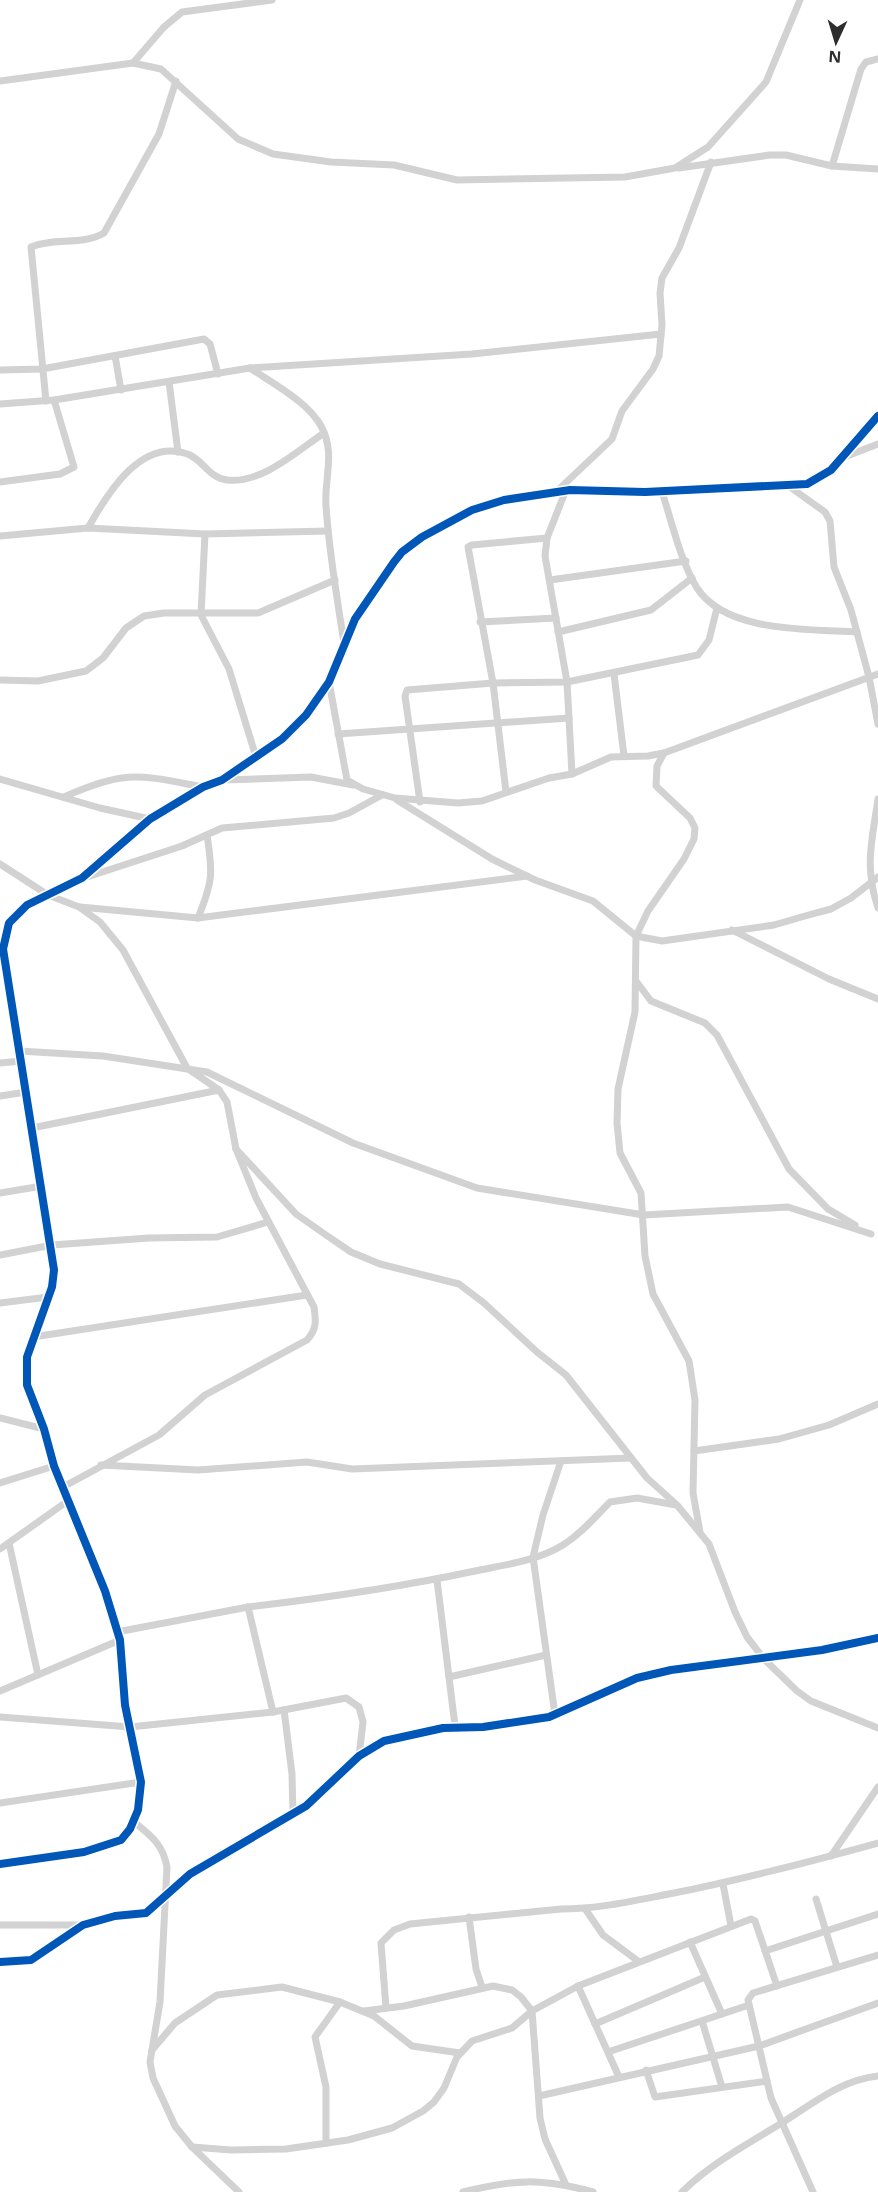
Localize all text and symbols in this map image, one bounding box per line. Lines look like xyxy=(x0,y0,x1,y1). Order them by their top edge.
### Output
north arrow xyxy=(806,12,866,72)
text: N xyxy=(828,46,842,68)

